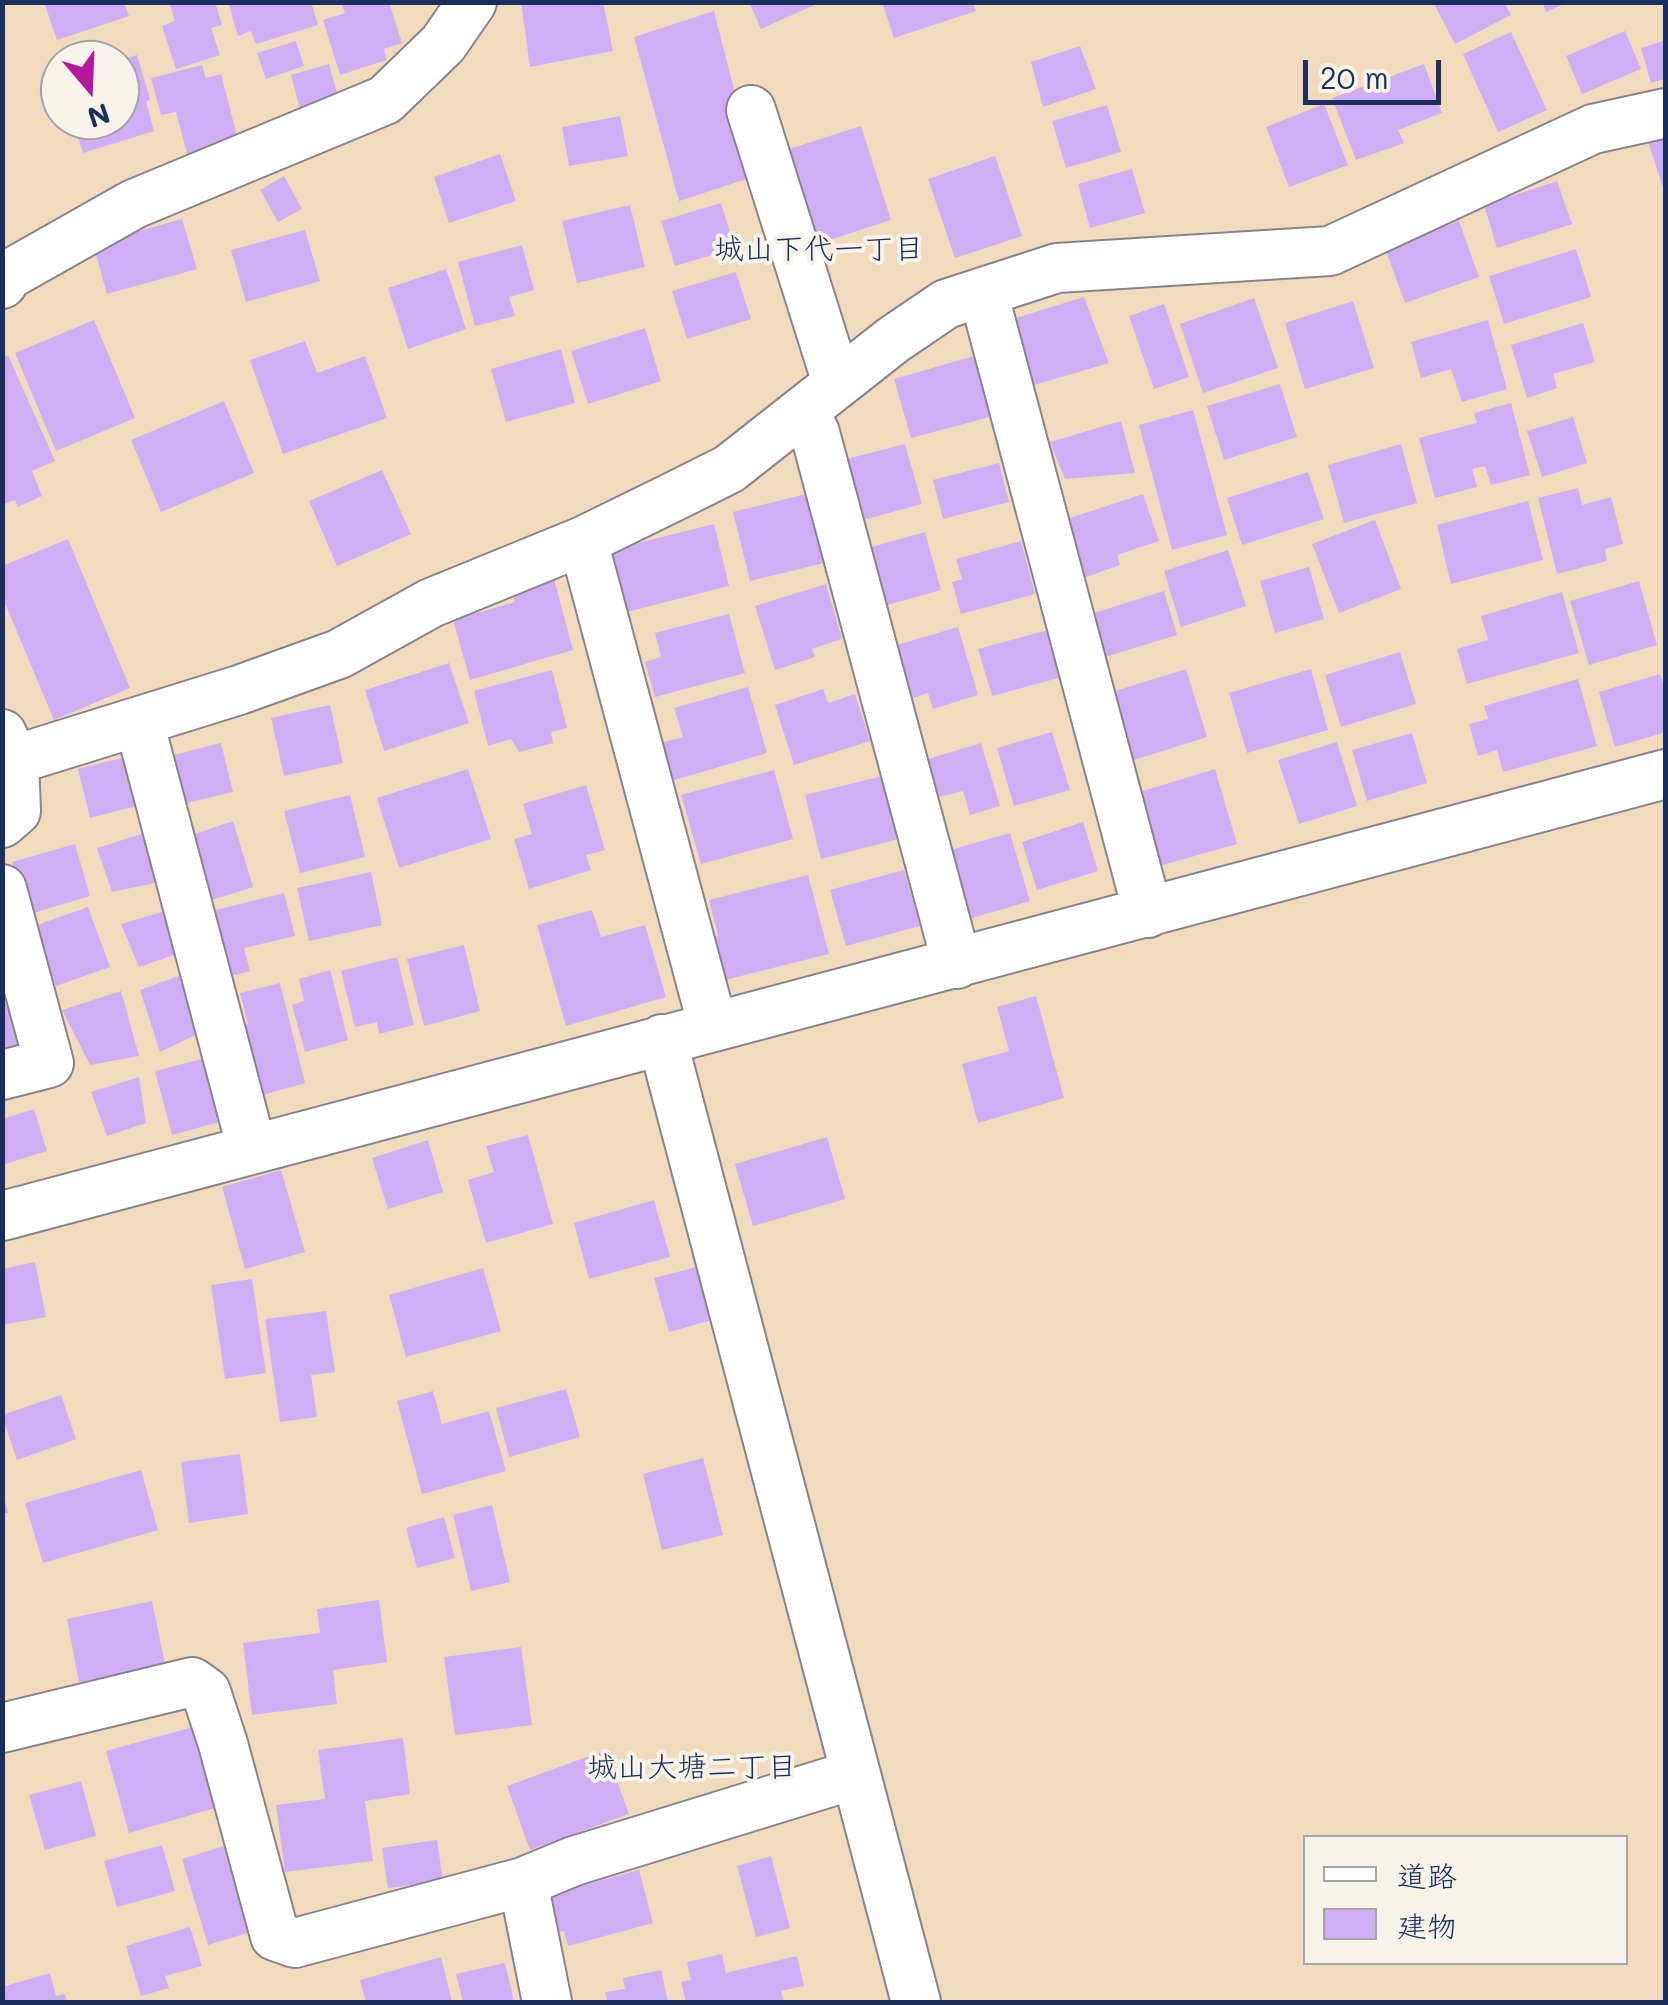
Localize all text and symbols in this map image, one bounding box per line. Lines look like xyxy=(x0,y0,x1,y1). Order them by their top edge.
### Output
north arrow xyxy=(40,40,140,140)
scale bar xyxy=(1308,40,1446,102)
text: 20 m xyxy=(1320,57,1389,97)
text: N xyxy=(83,96,115,137)
district label: 城山下代一丁目 xyxy=(714,232,924,268)
district label: 城山大塘二丁目 xyxy=(587,1750,797,1786)
legend xyxy=(1303,1835,1628,1965)
text: 道路 xyxy=(1397,1855,1457,1895)
text: 建物 xyxy=(1397,1905,1457,1945)

